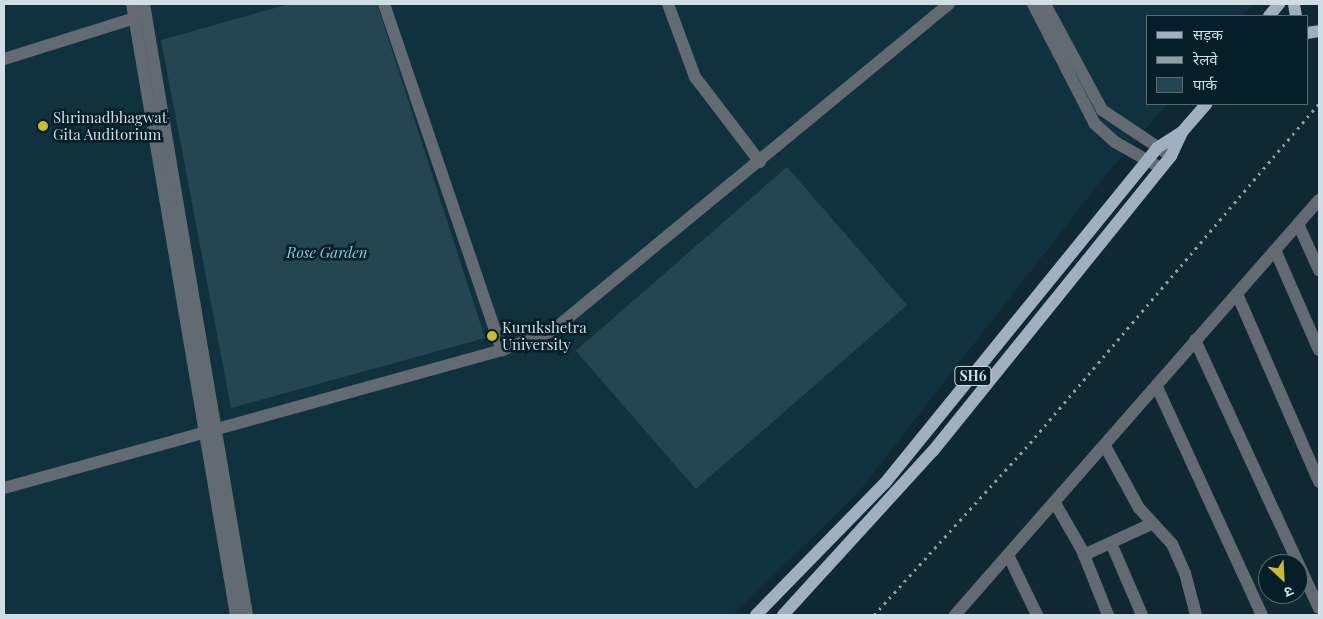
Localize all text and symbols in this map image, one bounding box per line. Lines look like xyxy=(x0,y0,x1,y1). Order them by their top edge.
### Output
legend xyxy=(1146,15,1308,105)
text: सड़क xyxy=(1193,24,1223,44)
text: रेलवे xyxy=(1193,49,1218,69)
text: पार्क xyxy=(1193,74,1217,94)
place label: Shrimadbhagwat Gita Auditorium xyxy=(53,108,167,143)
marker: Shrimadbhagwat Gita Auditorium xyxy=(37,120,49,132)
park label: Rose Garden xyxy=(287,244,367,262)
place label: Kurukshetra University xyxy=(502,318,587,353)
marker: Kurukshetra University xyxy=(486,330,498,342)
road number: SH6 xyxy=(954,364,992,388)
north arrow xyxy=(1258,554,1308,604)
text: उ xyxy=(1281,582,1297,602)

